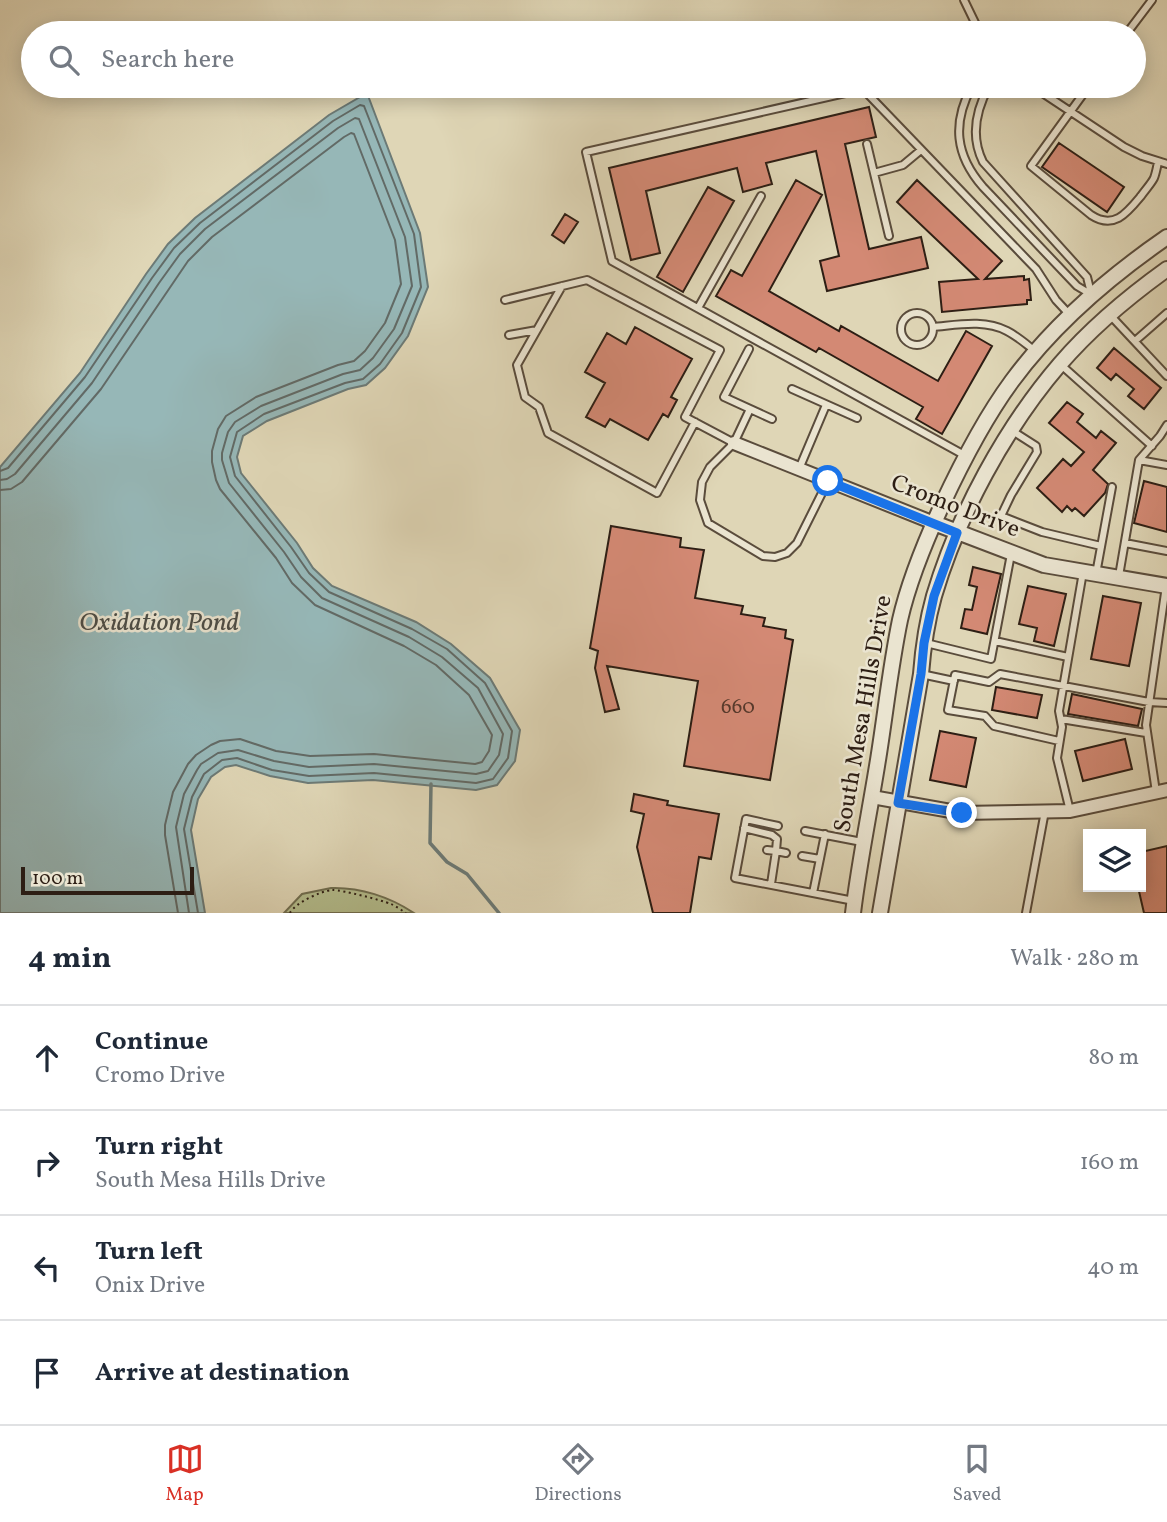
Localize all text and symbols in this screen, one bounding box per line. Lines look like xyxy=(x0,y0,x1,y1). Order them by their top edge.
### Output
search box xyxy=(21,21,1146,98)
icon: search xyxy=(45,41,83,79)
text: Search here xyxy=(101,42,234,78)
route start xyxy=(812,465,843,496)
street label: Cromo Drive xyxy=(885,467,1025,547)
street label: South Mesa Hills Drive xyxy=(826,593,902,835)
water label: Oxidation Pond xyxy=(79,605,239,641)
house number: 660 xyxy=(721,693,755,722)
route end xyxy=(946,797,977,828)
map controls xyxy=(1083,829,1146,892)
button: layers xyxy=(1083,829,1146,892)
scale bar xyxy=(21,864,194,896)
text: 100 m xyxy=(32,866,83,892)
text: 4 min xyxy=(28,938,112,980)
text: Walk · 280 m xyxy=(1010,943,1139,975)
text: Continue xyxy=(95,1024,208,1060)
icon: ahead xyxy=(28,1039,66,1077)
text: 80 m xyxy=(1089,1042,1139,1074)
text: Cromo Drive xyxy=(95,1060,225,1092)
text: Turn right xyxy=(95,1129,223,1165)
icon: right xyxy=(28,1144,66,1182)
text: 160 m xyxy=(1080,1147,1139,1179)
text: South Mesa Hills Drive xyxy=(95,1165,326,1197)
text: Turn left xyxy=(95,1234,203,1270)
icon: left xyxy=(28,1249,66,1287)
text: 40 m xyxy=(1087,1252,1139,1284)
text: Onix Drive xyxy=(95,1270,205,1302)
icon: arrive xyxy=(28,1354,66,1392)
text: Arrive at destination xyxy=(95,1355,350,1391)
tab: Map xyxy=(165,1440,204,1508)
tab: Directions xyxy=(535,1440,622,1508)
tab: Saved xyxy=(953,1440,1001,1508)

